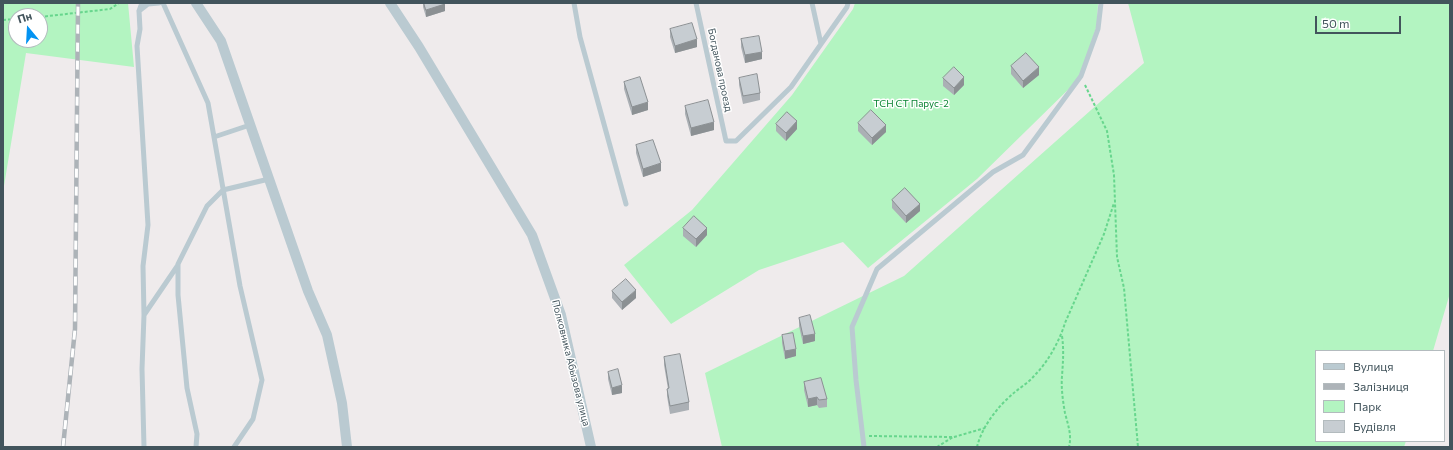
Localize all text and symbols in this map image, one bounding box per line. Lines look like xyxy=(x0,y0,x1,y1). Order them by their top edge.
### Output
north arrow xyxy=(8,8,48,48)
scale bar xyxy=(1317,8,1403,34)
text: Пн xyxy=(15,9,33,25)
text: 50 m xyxy=(1322,16,1350,30)
street label: Богданова проезд xyxy=(705,27,735,113)
park label: ТСН СТ Парус-2 xyxy=(873,98,949,110)
street label: Полковника Абызова улица xyxy=(549,298,593,428)
legend xyxy=(1315,350,1445,442)
text: Вулиця xyxy=(1353,359,1394,373)
text: Залізниця xyxy=(1353,379,1409,393)
text: Парк xyxy=(1353,399,1382,413)
text: Будівля xyxy=(1353,419,1396,433)

